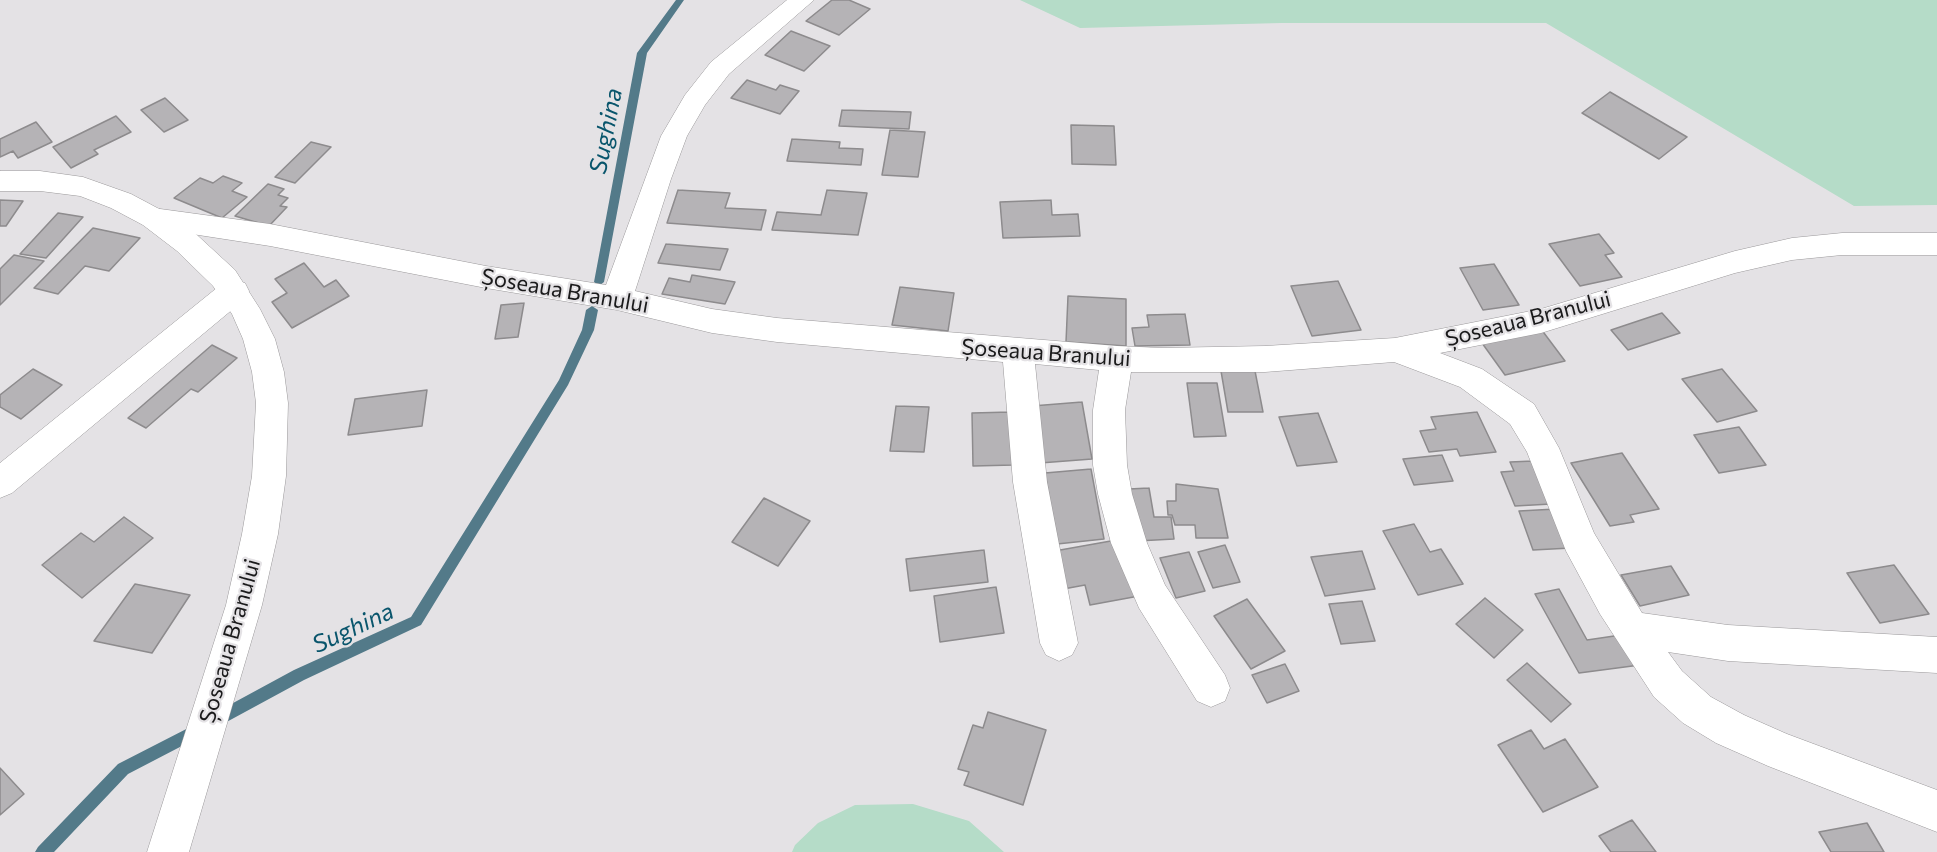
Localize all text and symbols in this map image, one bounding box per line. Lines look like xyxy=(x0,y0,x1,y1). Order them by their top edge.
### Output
water label: Sughina xyxy=(584,86,628,176)
street label: Șoseaua Branului xyxy=(479,263,651,319)
street label: Șoseaua Branului xyxy=(1443,286,1613,352)
street label: Șoseaua Branului xyxy=(960,334,1132,372)
street label: Șoseaua Branului xyxy=(194,556,266,726)
water label: Sughina xyxy=(308,597,398,659)

